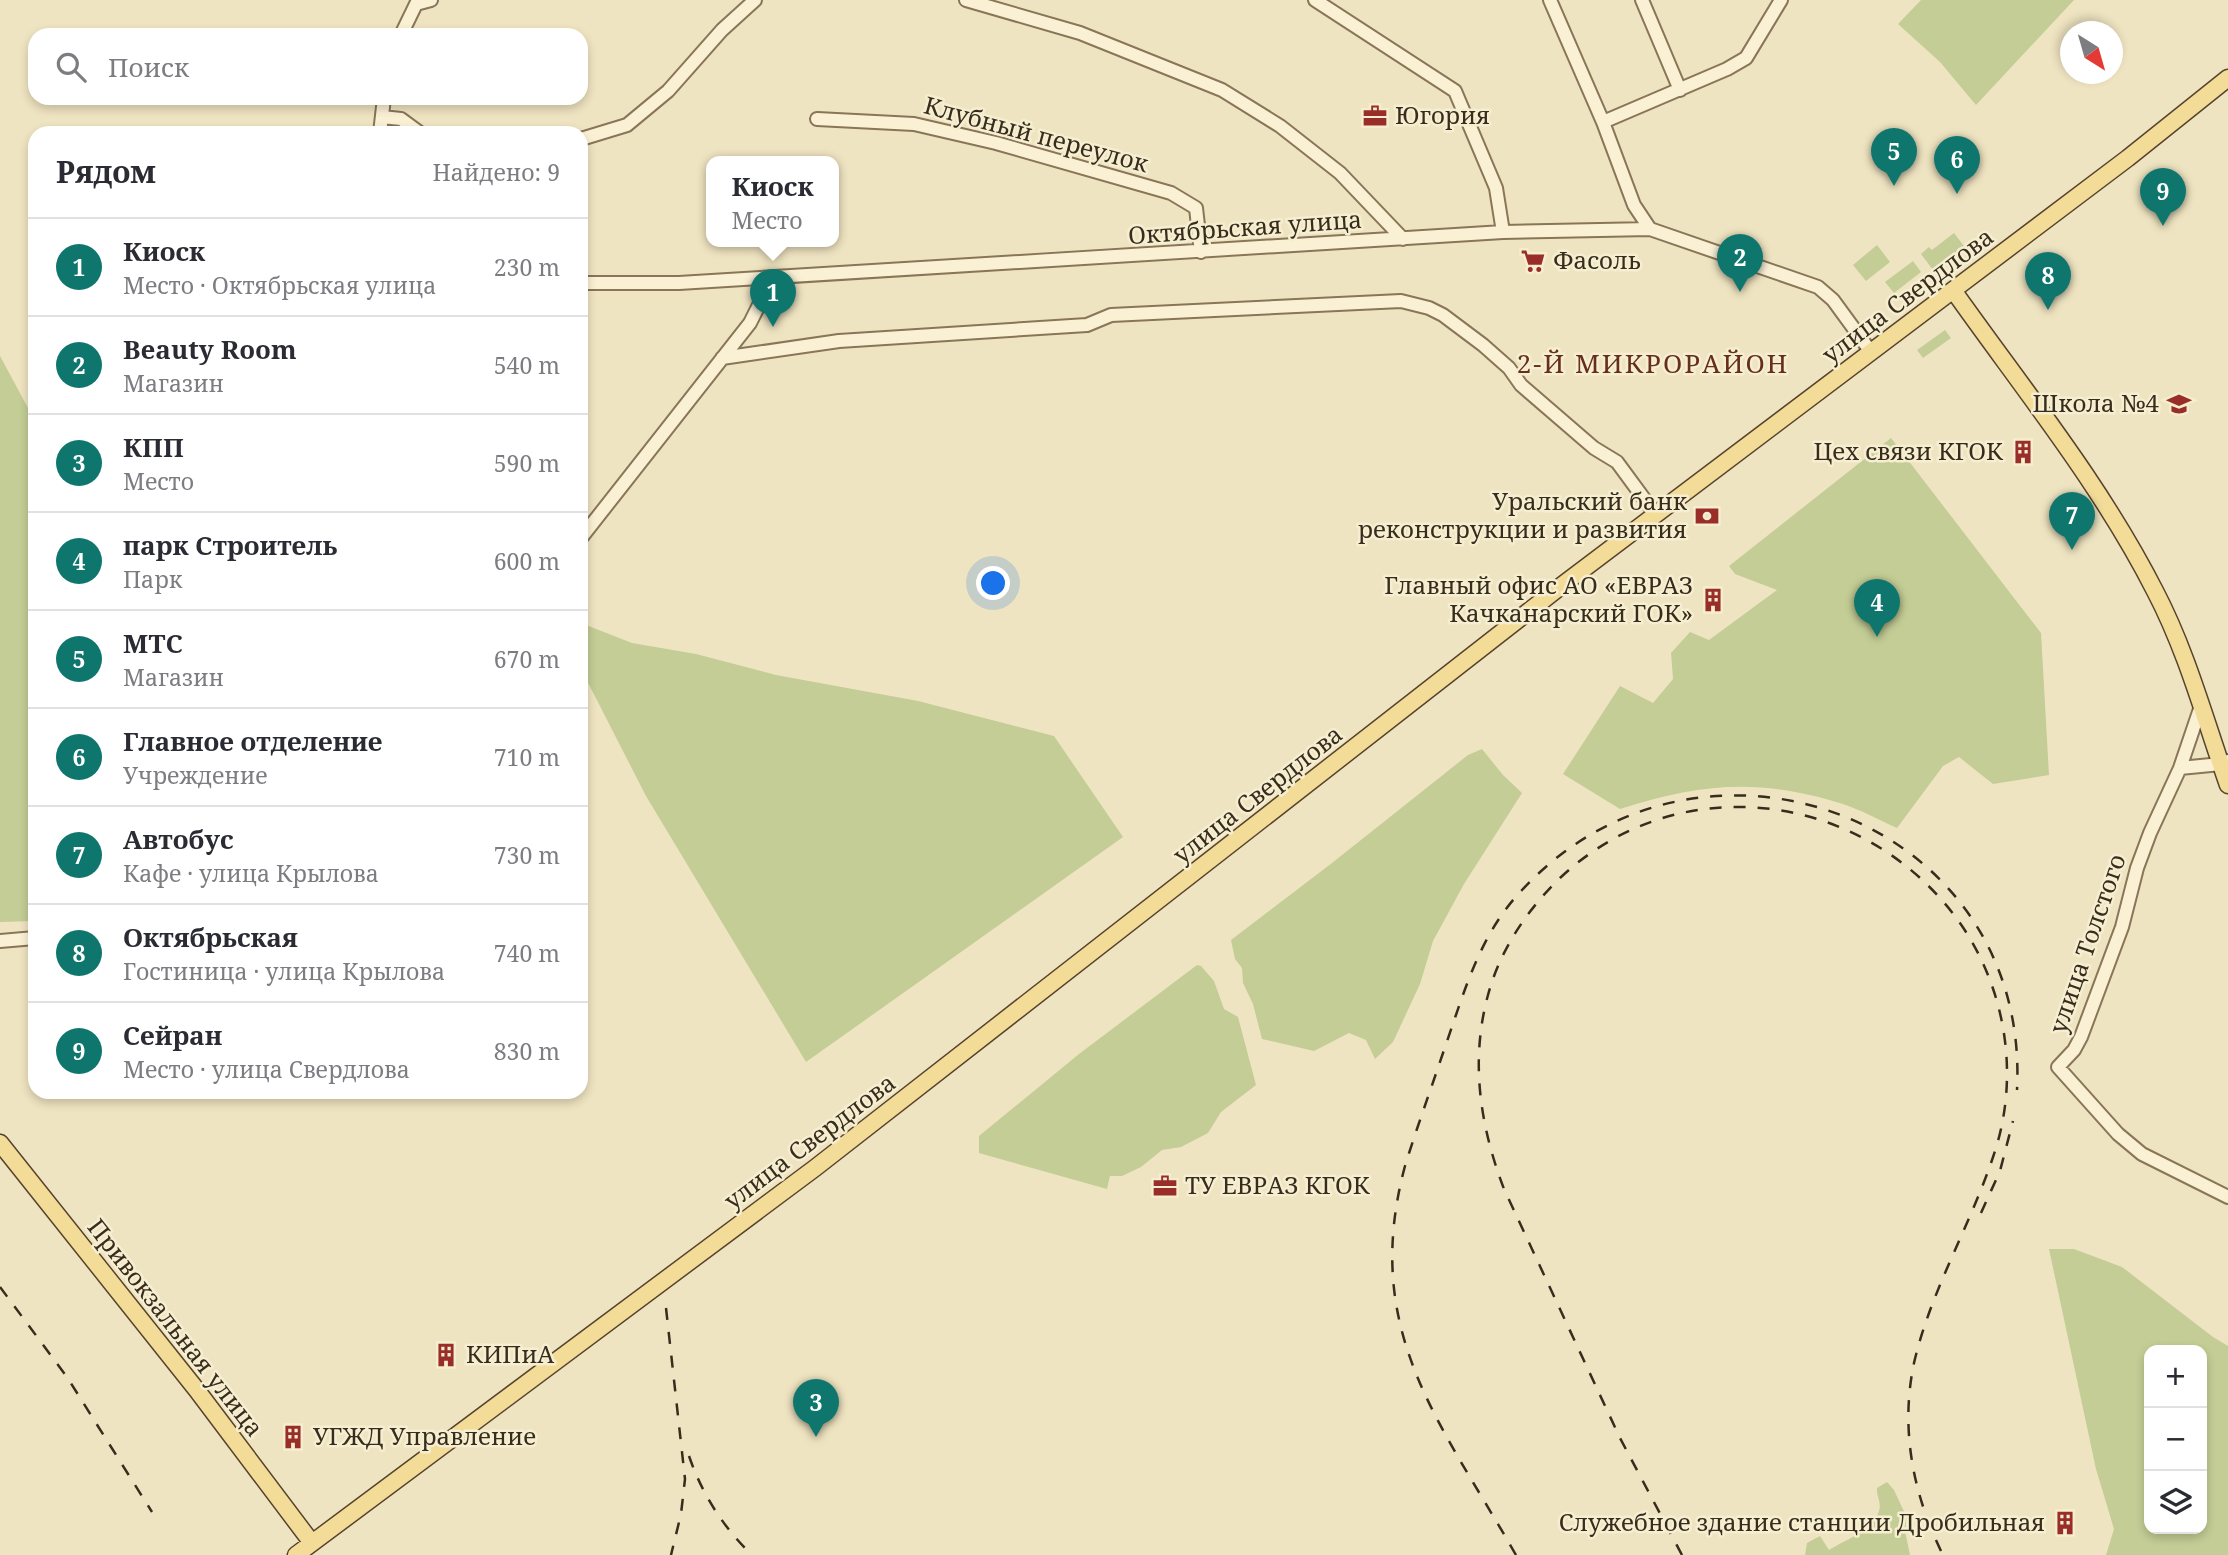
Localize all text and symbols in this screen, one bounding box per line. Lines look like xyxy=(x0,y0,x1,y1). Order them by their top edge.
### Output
north arrow xyxy=(2060,21,2123,84)
search box xyxy=(28,28,588,105)
icon: search xyxy=(52,48,90,86)
text: Поиск xyxy=(108,49,189,85)
street label: Клубный переулок xyxy=(921,88,1153,180)
place label: Югория xyxy=(1395,98,1490,131)
office icon: Югория xyxy=(1361,102,1389,130)
pin: 5 xyxy=(1871,128,1917,186)
pin: 6 xyxy=(1934,136,1980,194)
text: Рядом xyxy=(56,151,156,192)
text: Найдено: 9 xyxy=(432,156,560,188)
popup xyxy=(706,156,839,247)
text: Киоск xyxy=(731,168,814,204)
pin: 9 xyxy=(2140,168,2186,226)
street label: Октябрьская улица xyxy=(1127,202,1363,251)
text: Место xyxy=(731,204,803,236)
street label: улица Свердлова xyxy=(1815,219,2000,370)
text: Киоск xyxy=(123,233,205,269)
pin: 2 xyxy=(1717,234,1763,292)
place label: Фасоль xyxy=(1553,243,1641,276)
supermarket icon: Фасоль xyxy=(1519,247,1547,275)
text: 1 xyxy=(73,251,86,283)
text: 230 m xyxy=(494,251,560,283)
pin: 8 xyxy=(2025,252,2071,310)
text: Место · Октябрьская улица xyxy=(123,269,436,301)
pin: 1 xyxy=(750,269,796,327)
text: Beauty Room xyxy=(123,331,297,367)
district label: 2-Й МИКРОРАЙОН xyxy=(1517,345,1789,381)
text: 2 xyxy=(73,349,86,381)
text: 540 m xyxy=(494,349,560,381)
text: Магазин xyxy=(123,367,224,399)
place label: Школа №4 xyxy=(2032,386,2160,419)
school or university icon: Школа №4 xyxy=(2165,390,2193,418)
text: КПП xyxy=(123,429,184,465)
place label: Цех связи КГОК xyxy=(1813,434,2004,467)
building icon: Цех связи КГОК xyxy=(2009,438,2037,466)
text: 3 xyxy=(73,447,86,479)
text: 590 m xyxy=(494,447,560,479)
text: Место xyxy=(123,465,194,497)
place label: Уральский банк реконструкции и развития xyxy=(1358,484,1688,545)
pin: 7 xyxy=(2049,492,2095,550)
bank icon: Уральский банк реконструкции и развития xyxy=(1693,502,1721,530)
text: парк Строитель xyxy=(123,527,337,563)
text: 4 xyxy=(73,545,86,577)
text: 600 m xyxy=(494,545,560,577)
text: Парк xyxy=(123,563,182,595)
your location xyxy=(976,566,1010,600)
place label: Главный офис АО «ЕВРАЗ Качканарский ГОК» xyxy=(1384,568,1693,629)
pin: 4 xyxy=(1854,579,1900,637)
building icon: Главный офис АО «ЕВРАЗ Качканарский ГОК» xyxy=(1699,586,1727,614)
text: МТС xyxy=(123,625,183,661)
text: 5 xyxy=(73,643,86,675)
text: 670 m xyxy=(494,643,560,675)
text: Магазин xyxy=(123,661,224,693)
street label: улица Свердлова xyxy=(1165,717,1349,870)
text: Главное отделение xyxy=(123,723,382,759)
text: 6 xyxy=(73,741,86,773)
text: 710 m xyxy=(494,741,560,773)
text: Учреждение xyxy=(123,759,268,791)
text: Автобус xyxy=(123,821,233,857)
text: 7 xyxy=(73,839,86,871)
text: 730 m xyxy=(494,839,560,871)
street label: улица Толстого xyxy=(2040,849,2133,1038)
text: Кафе · улица Крылова xyxy=(123,857,379,889)
text: Октябрьская xyxy=(123,919,298,955)
text: 8 xyxy=(73,937,86,969)
text: 740 m xyxy=(494,937,560,969)
text: Гостиница · улица Крылова xyxy=(123,955,445,987)
text: Сейран xyxy=(123,1017,222,1053)
text: 9 xyxy=(73,1035,86,1067)
text: 830 m xyxy=(494,1035,560,1067)
text: Место · улица Свердлова xyxy=(123,1053,410,1085)
street label: улица Свердлова xyxy=(717,1065,902,1216)
place label: ТУ ЕВРАЗ КГОК xyxy=(1185,1168,1371,1201)
office icon: ТУ ЕВРАЗ КГОК xyxy=(1151,1172,1179,1200)
street label: Привокзальная улица xyxy=(81,1211,272,1443)
place label: КИПиА xyxy=(466,1337,554,1370)
building icon: КИПиА xyxy=(432,1341,460,1369)
map controls xyxy=(2144,1345,2207,1534)
button: + xyxy=(2144,1345,2207,1408)
pin: 3 xyxy=(793,1379,839,1437)
button: − xyxy=(2144,1408,2207,1471)
place label: УГЖД Управление xyxy=(313,1419,536,1452)
building icon: УГЖД Управление xyxy=(279,1423,307,1451)
button: layers xyxy=(2144,1471,2207,1534)
place label: Служебное здание станции Дробильная xyxy=(1559,1505,2045,1538)
building icon: Служебное здание станции Дробильная xyxy=(2051,1509,2079,1537)

